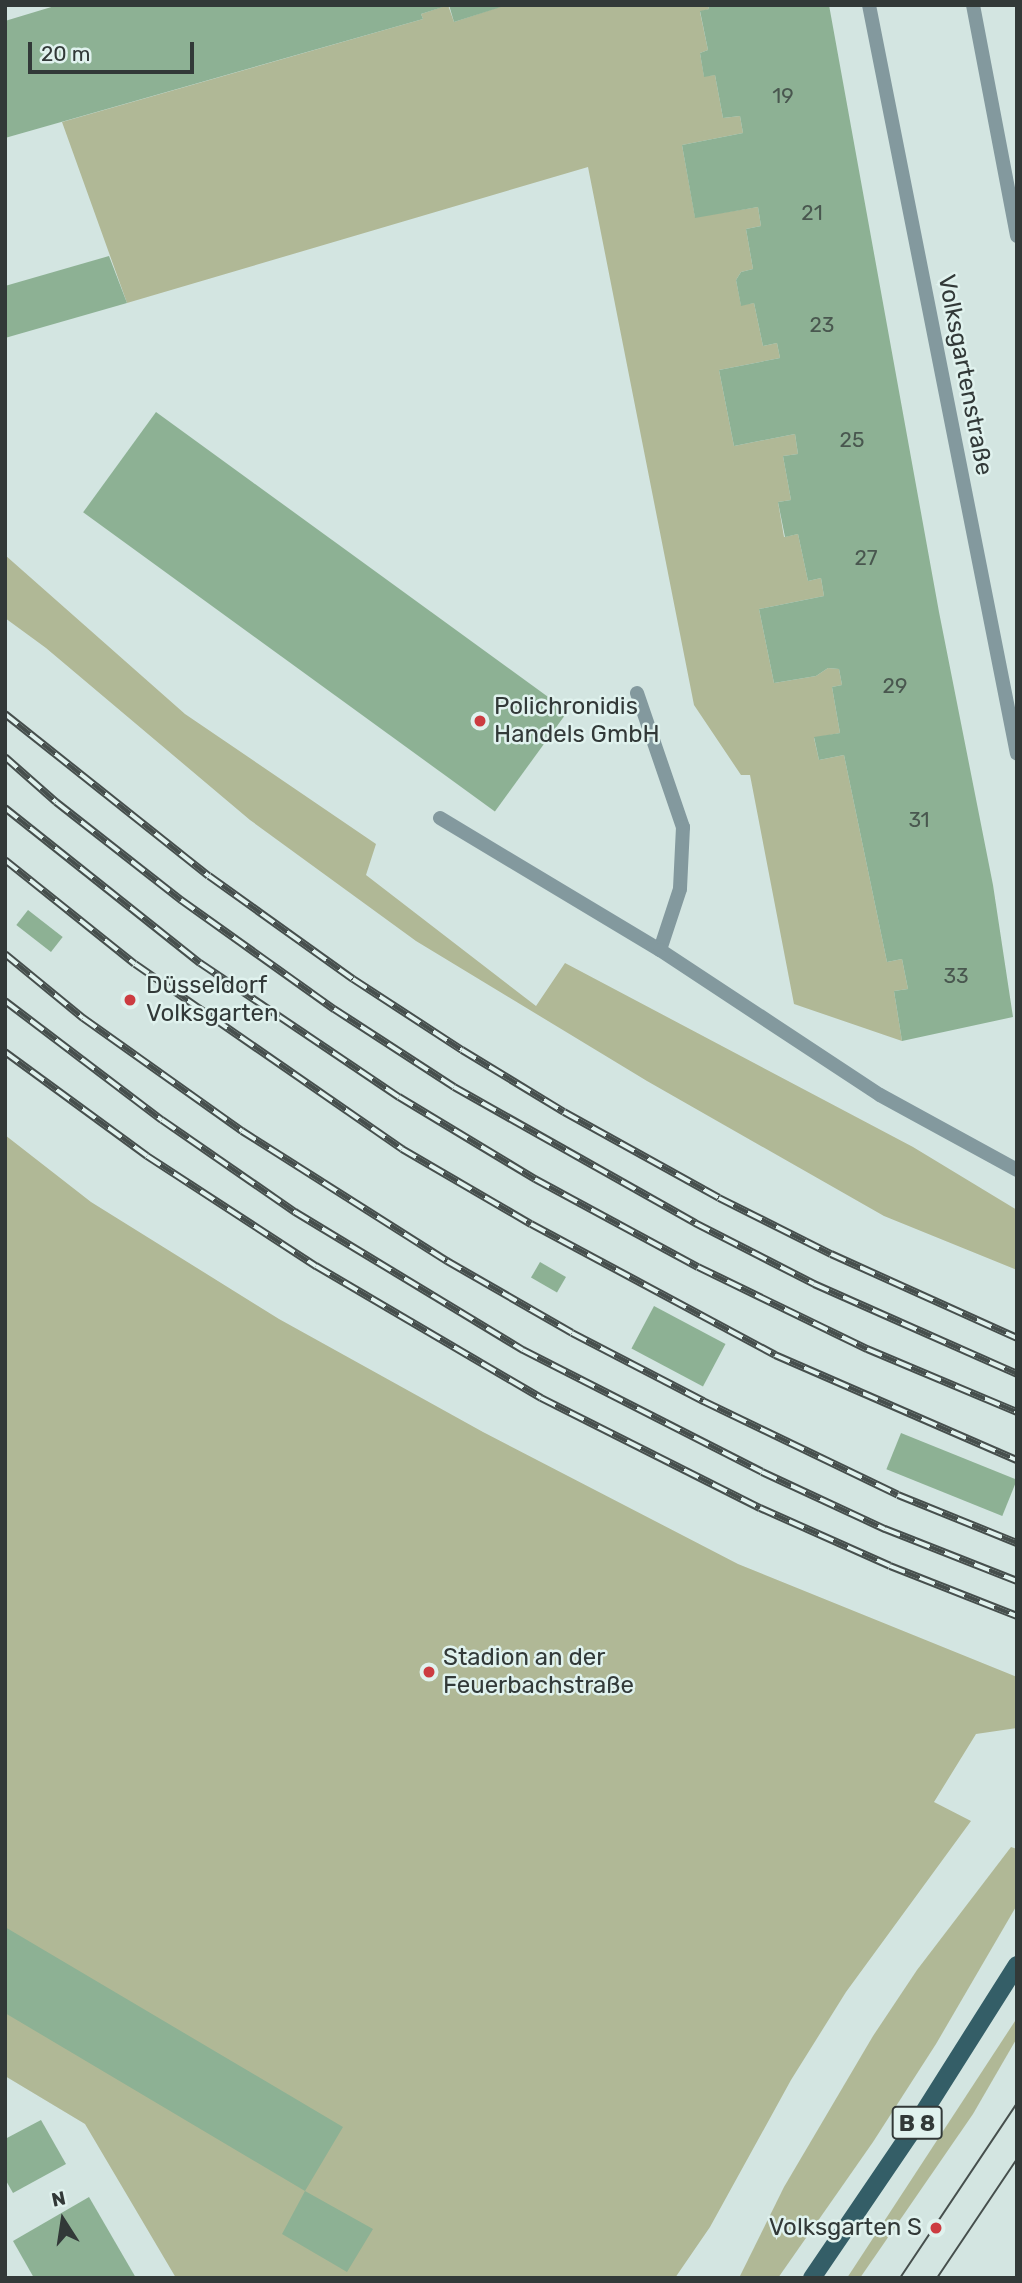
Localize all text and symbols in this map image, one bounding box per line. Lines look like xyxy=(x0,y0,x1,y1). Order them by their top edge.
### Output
scale bar xyxy=(32,28,198,72)
text: 20 m xyxy=(41,41,90,66)
house number: 19 xyxy=(772,83,794,109)
house number: 21 xyxy=(801,200,823,226)
street label: Volksgartenstraße xyxy=(931,272,999,478)
house number: 23 xyxy=(810,312,834,338)
house number: 25 xyxy=(840,427,864,453)
house number: 27 xyxy=(854,545,878,571)
house number: 29 xyxy=(883,673,907,699)
place label: Polichronidis Handels GmbH xyxy=(494,693,660,749)
marker: Polichronidis Handels GmbH xyxy=(472,713,488,729)
house number: 31 xyxy=(908,807,930,833)
house number: 33 xyxy=(943,963,969,989)
place label: Düsseldorf Volksgarten xyxy=(146,972,279,1028)
marker: Düsseldorf Volksgarten xyxy=(120,990,140,1010)
place label: Stadion an der Feuerbachstraße xyxy=(443,1644,634,1700)
marker: Stadion an der Feuerbachstraße xyxy=(421,1664,437,1680)
road number: B 8 xyxy=(891,2104,943,2142)
north arrow xyxy=(28,2185,98,2255)
text: N xyxy=(49,2186,68,2212)
place label: Volksgarten S xyxy=(769,2214,922,2242)
marker: Volksgarten S xyxy=(928,2220,944,2236)

